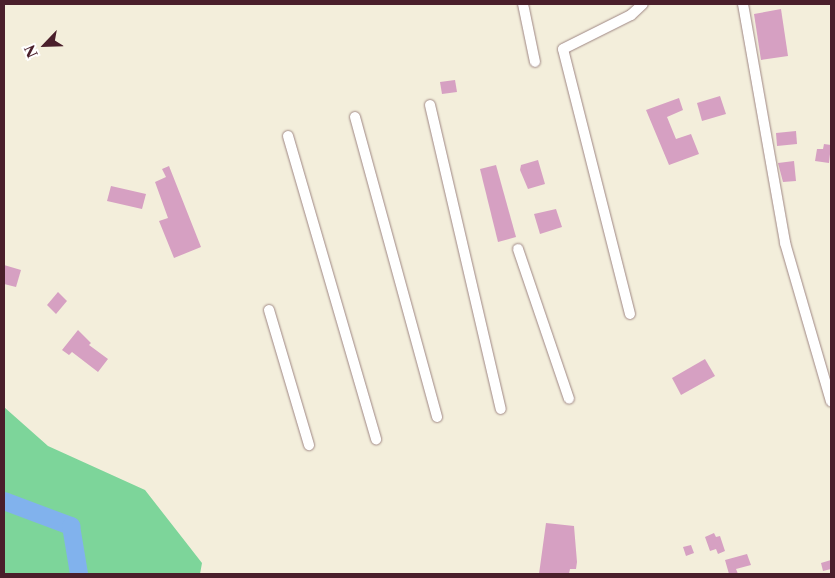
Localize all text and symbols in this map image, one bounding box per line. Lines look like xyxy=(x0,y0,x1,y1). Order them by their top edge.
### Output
north arrow xyxy=(20,20,70,70)
text: N xyxy=(21,42,42,60)

